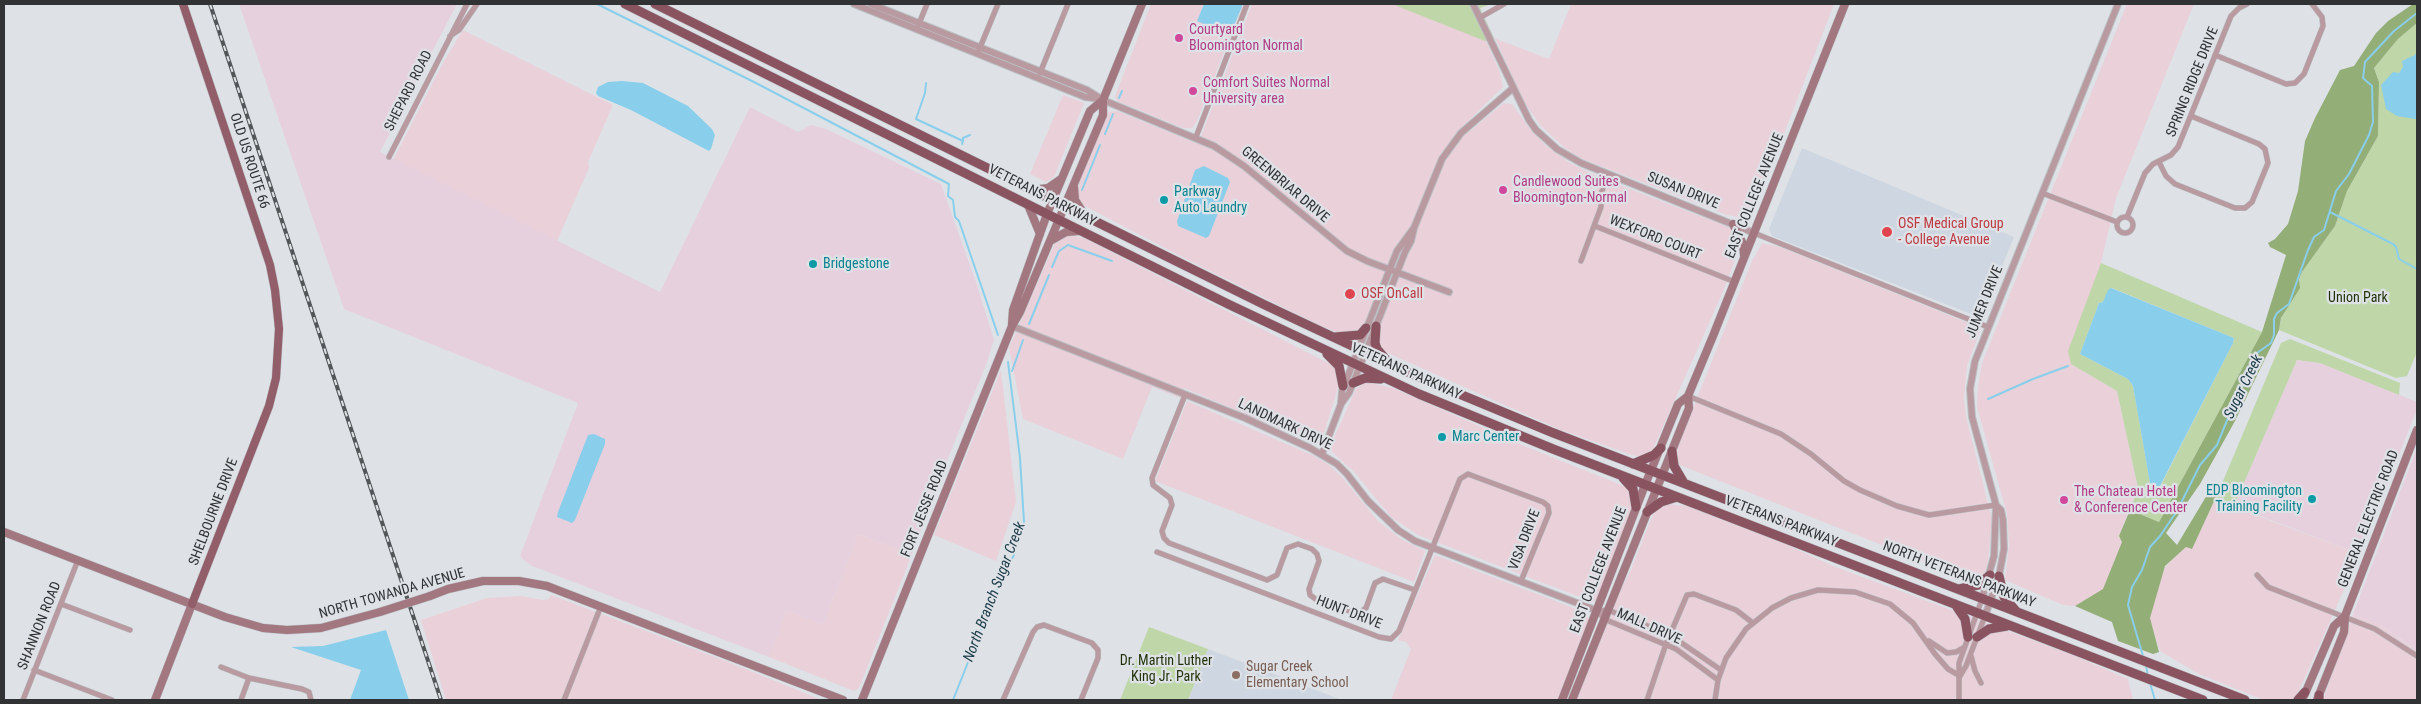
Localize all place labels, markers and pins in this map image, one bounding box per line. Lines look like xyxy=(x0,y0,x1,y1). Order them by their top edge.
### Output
place label: Courtyard Bloomington Normal xyxy=(1189,22,1303,54)
marker: Courtyard Bloomington Normal xyxy=(1173,32,1185,44)
place label: Comfort Suites Normal University area xyxy=(1203,75,1330,108)
marker: Comfort Suites Normal University area xyxy=(1187,85,1199,97)
place label: Candlewood Suites Bloomington-Normal xyxy=(1513,174,1627,206)
place label: Parkway Auto Laundry xyxy=(1174,184,1247,216)
marker: Candlewood Suites Bloomington-Normal xyxy=(1497,184,1509,196)
marker: Parkway Auto Laundry xyxy=(1158,194,1170,206)
place label: OSF Medical Group - College Avenue xyxy=(1898,216,2004,248)
marker: OSF Medical Group - College Avenue xyxy=(1880,225,1894,239)
place label: Bridgestone xyxy=(823,256,889,272)
marker: Bridgestone xyxy=(807,258,819,270)
place label: OSF OnCall xyxy=(1361,286,1423,302)
marker: OSF OnCall xyxy=(1343,287,1357,301)
place label: Marc Center xyxy=(1452,429,1519,445)
marker: Marc Center xyxy=(1436,431,1448,443)
place label: EDP Bloomington Training Facility xyxy=(2206,483,2302,516)
place label: The Chateau Hotel & Conference Center xyxy=(2074,484,2187,516)
marker: EDP Bloomington Training Facility xyxy=(2306,493,2318,505)
marker: The Chateau Hotel & Conference Center xyxy=(2058,494,2070,506)
place label: Sugar Creek Elementary School xyxy=(1246,659,1349,692)
marker: Sugar Creek Elementary School xyxy=(1230,669,1242,681)

